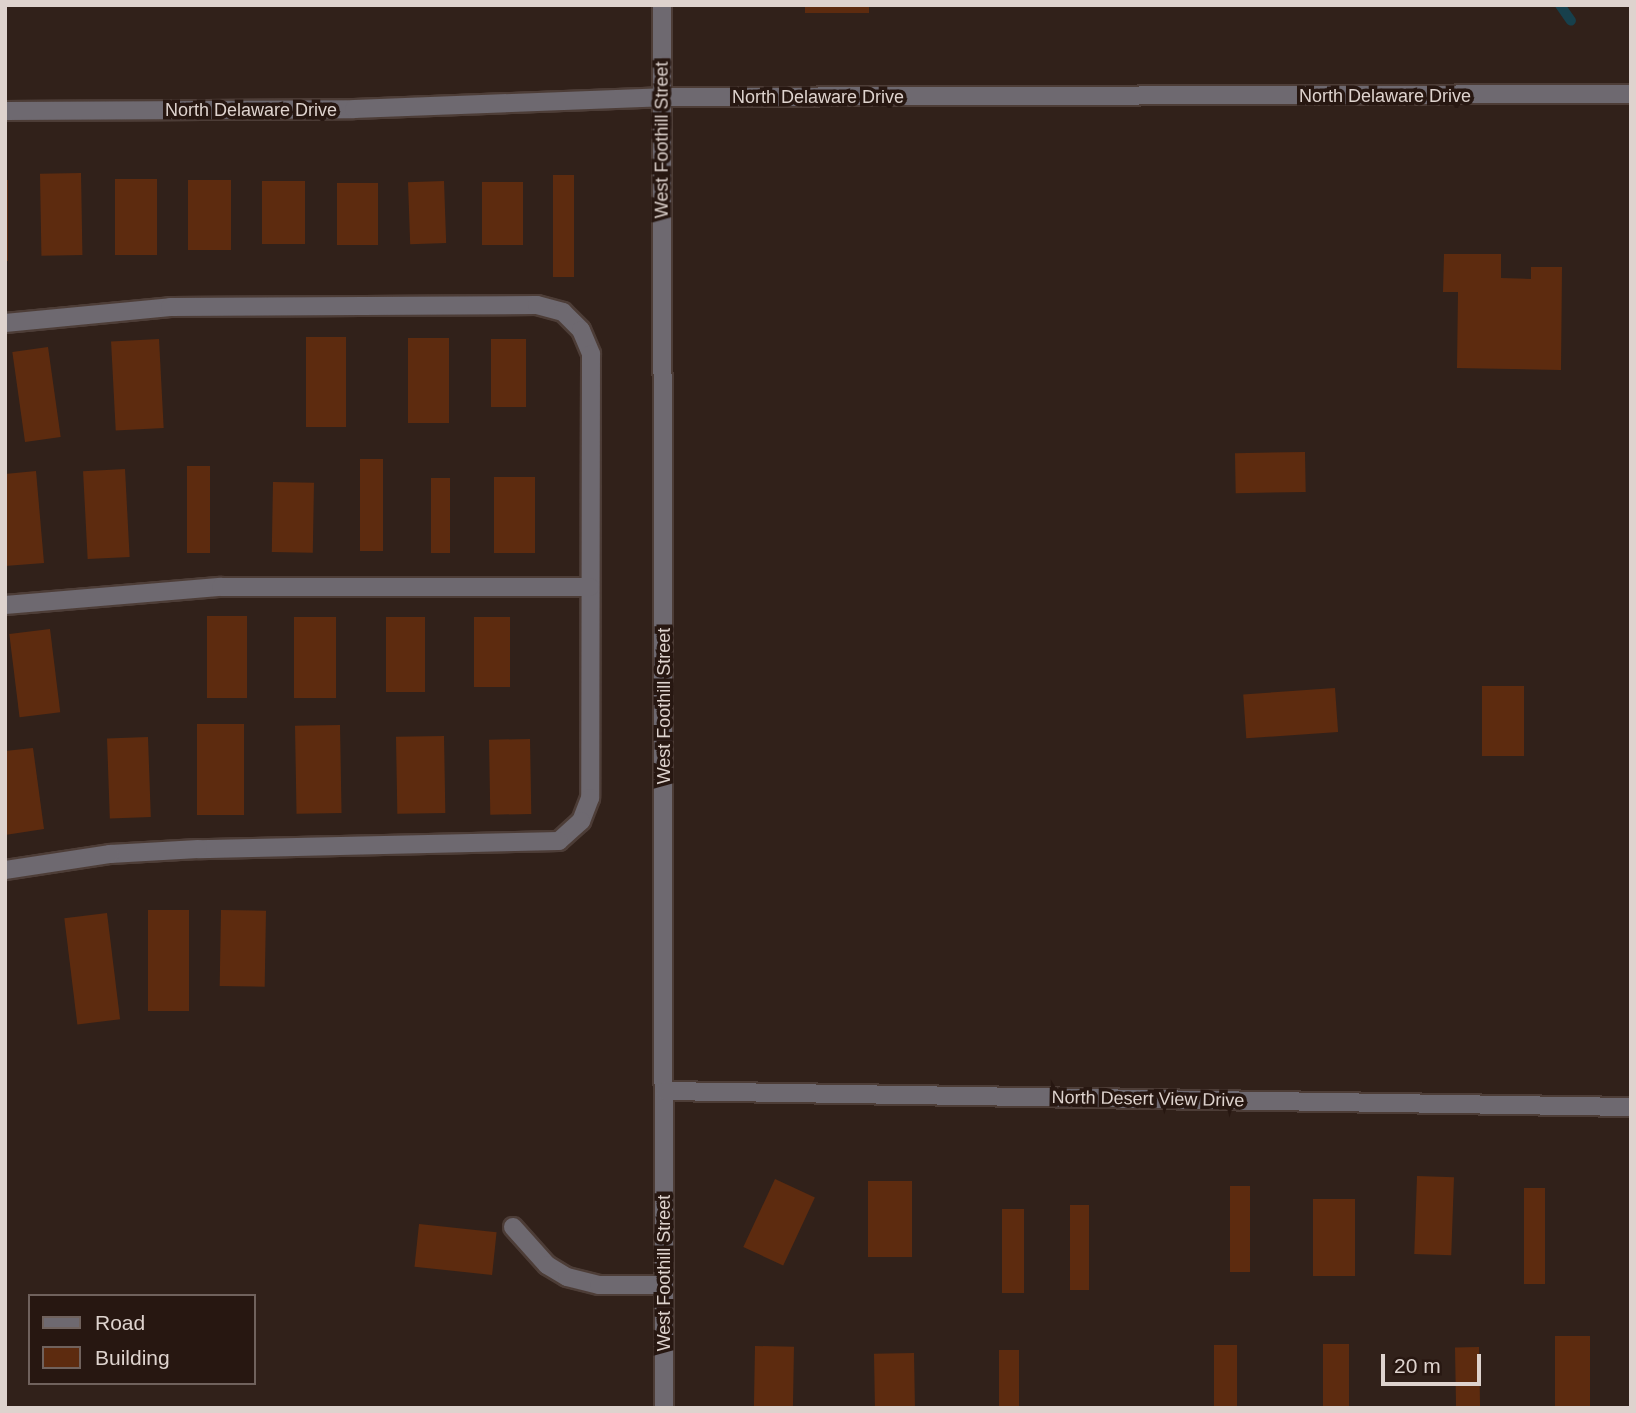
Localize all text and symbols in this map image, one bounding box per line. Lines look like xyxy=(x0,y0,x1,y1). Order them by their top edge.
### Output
street label: West Foothill Street xyxy=(651,62,673,218)
street label: North Delaware Drive xyxy=(1299,85,1471,107)
street label: North Delaware Drive xyxy=(732,86,904,108)
street label: North Delaware Drive xyxy=(165,99,337,121)
street label: West Foothill Street xyxy=(653,628,675,784)
street label: North Desert View Drive xyxy=(1051,1087,1245,1111)
street label: West Foothill Street xyxy=(653,1195,675,1351)
legend xyxy=(28,1294,256,1385)
text: Road xyxy=(95,1311,145,1334)
scale bar xyxy=(1384,1340,1484,1384)
text: Building xyxy=(95,1346,170,1369)
text: 20 m xyxy=(1394,1354,1441,1377)

